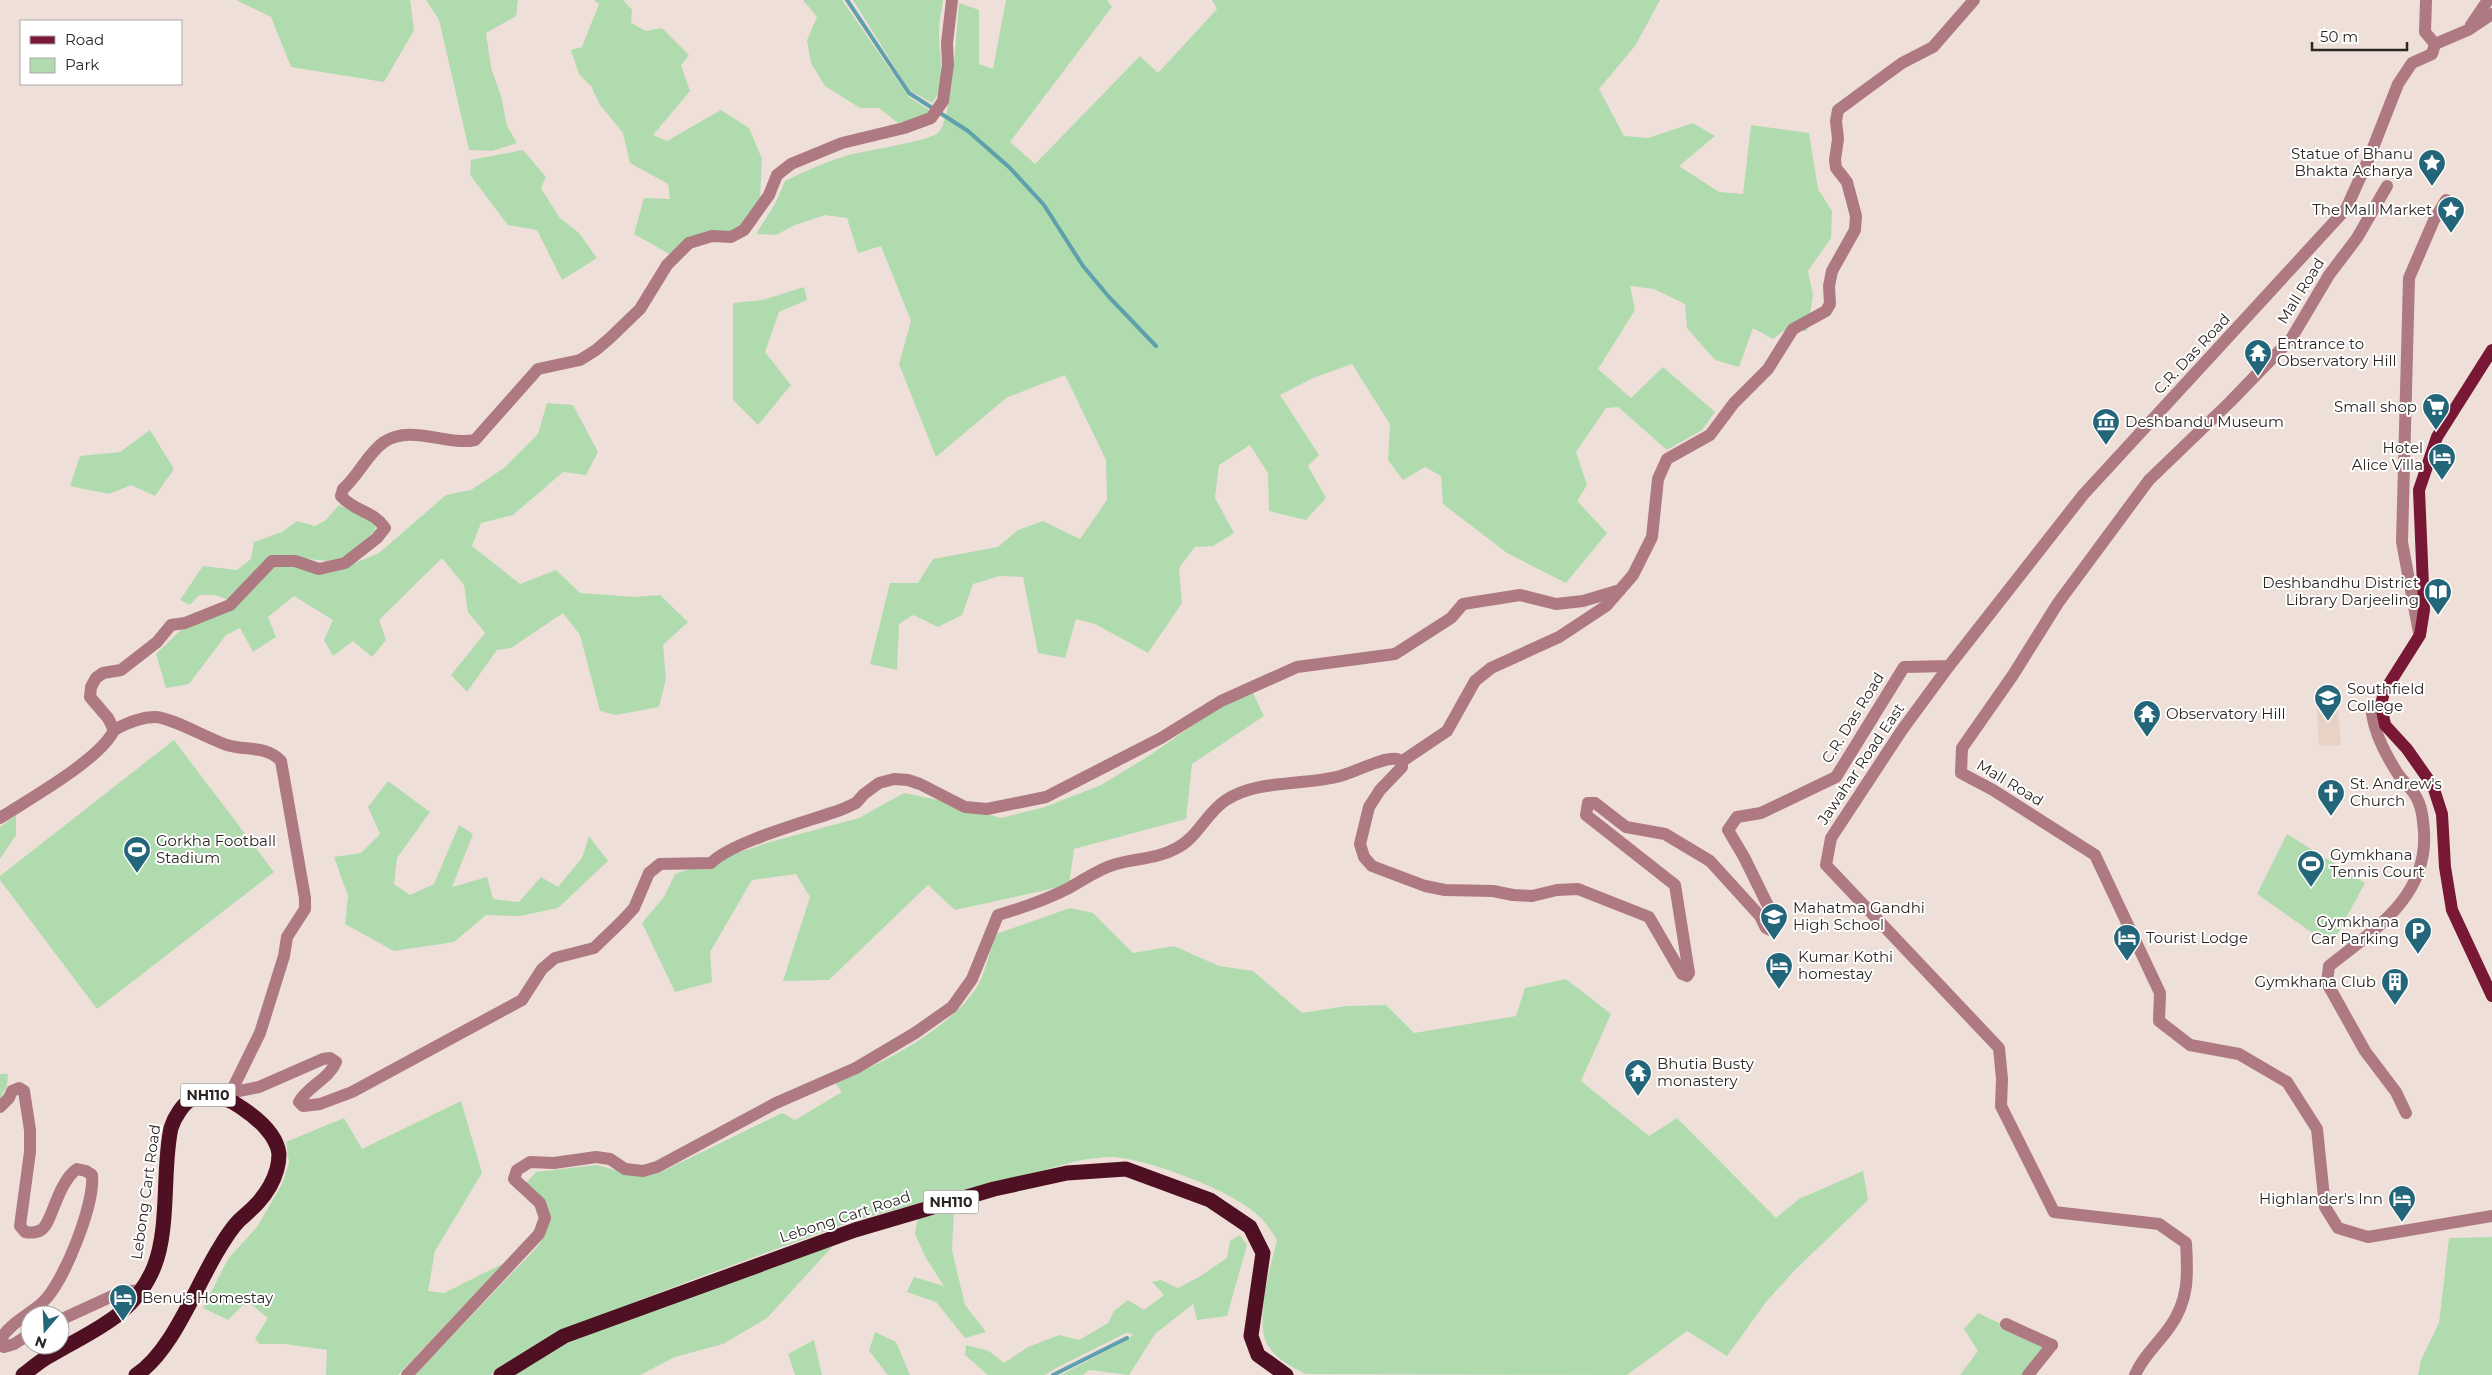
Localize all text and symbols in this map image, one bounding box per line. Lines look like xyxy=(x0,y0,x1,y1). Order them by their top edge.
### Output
legend xyxy=(20,20,182,85)
scale bar xyxy=(2312,20,2407,52)
text: 50 m xyxy=(2320,27,2358,46)
text: Road xyxy=(65,30,104,49)
text: Park xyxy=(65,55,99,74)
place label: Statue of Bhanu Bhakta Acharya xyxy=(2291,144,2413,180)
place icon: Statue of Bhanu Bhakta Acharya xyxy=(2417,148,2447,187)
place icon: The Mall Market xyxy=(2436,195,2466,234)
place label: The Mall Market xyxy=(2312,200,2432,219)
street label: Mall Road xyxy=(2273,254,2328,327)
street label: C.R. Das Road xyxy=(2149,309,2234,398)
place label: Entrance to Observatory Hill xyxy=(2277,334,2397,370)
temple icon: Entrance to Observatory Hill xyxy=(2243,338,2273,377)
supermarket icon: Small shop xyxy=(2421,392,2451,431)
place label: Small shop xyxy=(2334,397,2417,416)
museum icon: Deshbandu Museum xyxy=(2091,407,2121,446)
place label: Deshbandu Museum xyxy=(2125,412,2284,431)
place label: Hotel Alice Villa xyxy=(2352,438,2423,474)
hotel icon: Hotel Alice Villa xyxy=(2427,442,2457,481)
place label: Deshbandhu District Library Darjeeling xyxy=(2262,573,2419,609)
library icon: Deshbandhu District Library Darjeeling xyxy=(2423,577,2453,616)
street label: C.R. Das Road xyxy=(1817,669,1888,767)
place label: Southfield College xyxy=(2347,679,2424,715)
school or university icon: Southfield College xyxy=(2313,683,2343,722)
street label: Jawahar Road East xyxy=(1812,699,1908,829)
temple icon: Observatory Hill xyxy=(2132,699,2162,738)
place label: Observatory Hill xyxy=(2166,704,2286,723)
street label: Mall Road xyxy=(1973,755,2047,810)
place label: St. Andrew's Church xyxy=(2350,774,2442,810)
church icon: St. Andrew's Church xyxy=(2316,778,2346,817)
place label: Gorkha Football Stadium xyxy=(156,831,276,867)
sports icon: Gorkha Football Stadium xyxy=(122,835,152,874)
place label: Gymkhana Tennis Court xyxy=(2330,845,2425,881)
sports icon: Gymkhana Tennis Court xyxy=(2296,849,2326,888)
place label: Mahatma Gandhi High School xyxy=(1793,898,1925,934)
school or university icon: Mahatma Gandhi High School xyxy=(1759,902,1789,941)
place label: Gymkhana Car Parking xyxy=(2311,912,2399,948)
parking icon: Gymkhana Car Parking xyxy=(2403,916,2433,955)
hotel icon: Tourist Lodge xyxy=(2112,923,2142,962)
place label: Tourist Lodge xyxy=(2146,928,2248,947)
place label: Kumar Kothi homestay xyxy=(1798,947,1893,983)
hotel icon: Kumar Kothi homestay xyxy=(1764,951,1794,990)
building icon: Gymkhana Club xyxy=(2380,967,2410,1006)
place label: Gymkhana Club xyxy=(2255,972,2376,991)
place label: Bhutia Busty monastery xyxy=(1657,1054,1755,1090)
temple icon: Bhutia Busty monastery xyxy=(1623,1058,1653,1097)
road number: NH110 xyxy=(180,1084,236,1106)
street label: Lebong Cart Road xyxy=(127,1123,164,1261)
hotel icon: Highlander's Inn xyxy=(2387,1184,2417,1223)
street label: Lebong Cart Road xyxy=(777,1186,913,1247)
place label: Highlander's Inn xyxy=(2259,1189,2383,1208)
road number: NH110 xyxy=(924,1190,978,1214)
hotel icon: Benu's Homestay xyxy=(108,1283,138,1322)
place label: Benu's Homestay xyxy=(142,1288,274,1307)
north arrow xyxy=(20,1305,70,1355)
text: N xyxy=(32,1332,49,1353)

